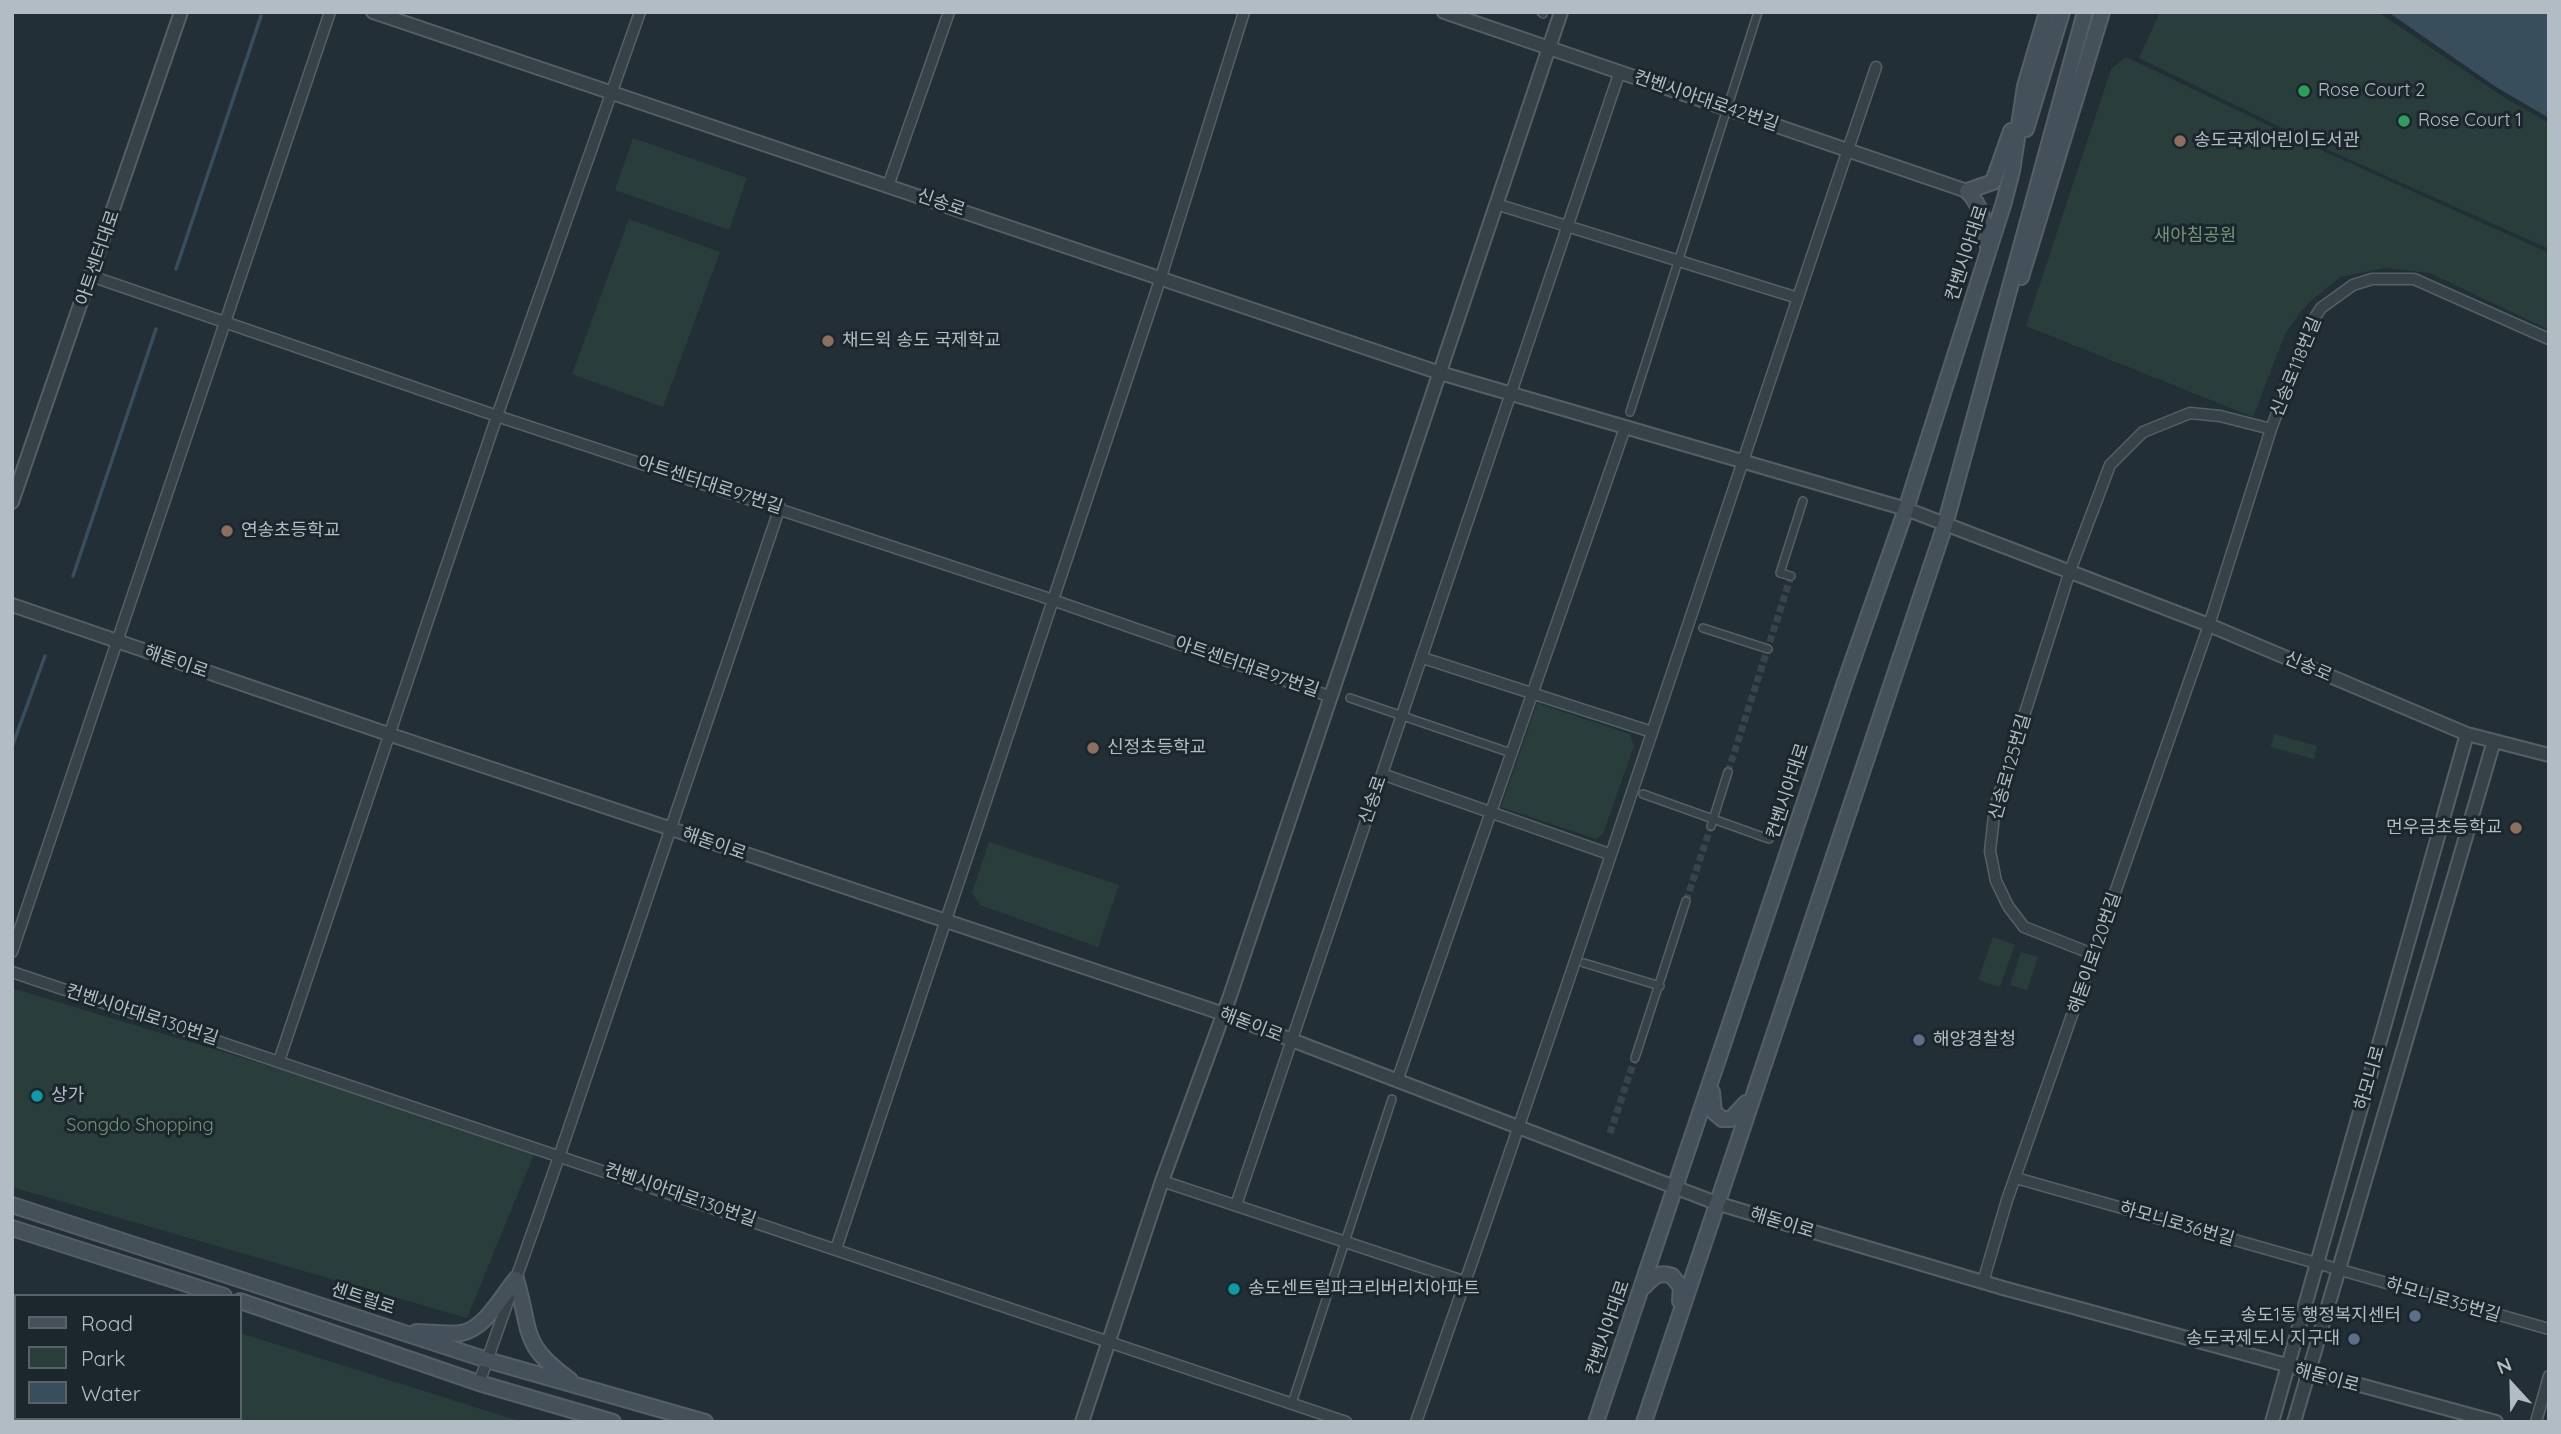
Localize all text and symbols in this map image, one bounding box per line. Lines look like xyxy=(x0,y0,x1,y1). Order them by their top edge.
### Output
street label: 컨벤시아대로42번길 xyxy=(1631,66,1781,136)
place label: Rose Court 2 xyxy=(2318,80,2425,102)
marker: Rose Court 2 xyxy=(2296,83,2312,99)
place label: Rose Court 1 xyxy=(2418,110,2522,132)
marker: Rose Court 1 xyxy=(2396,113,2412,129)
place label: 송도국제어린이도서관 xyxy=(2194,130,2360,152)
marker: 송도국제어린이도서관 xyxy=(2172,133,2188,149)
street label: 신송로 xyxy=(914,185,968,221)
street label: 컨벤시아대로 xyxy=(1941,202,1993,304)
street label: 아트센터대로 xyxy=(72,208,124,308)
park label: 새아침공원 xyxy=(2154,225,2236,247)
street label: 신송로118번길 xyxy=(2266,314,2326,420)
place label: 채드윅 송도 국제학교 xyxy=(842,330,1001,352)
marker: 채드윅 송도 국제학교 xyxy=(820,333,836,349)
street label: 아트센터대로97번길 xyxy=(635,451,785,519)
place label: 연송초등학교 xyxy=(241,520,340,542)
marker: 연송초등학교 xyxy=(219,523,235,539)
street label: 아트센터대로97번길 xyxy=(1172,632,1322,702)
street label: 해돋이로 xyxy=(141,641,211,683)
street label: 신송로 xyxy=(2281,647,2335,687)
street label: 신송로125번길 xyxy=(1985,712,2035,822)
place label: 신정초등학교 xyxy=(1107,737,1206,759)
marker: 신정초등학교 xyxy=(1085,740,1101,756)
street label: 컨벤시아대로 xyxy=(1762,740,1814,842)
street label: 신송로 xyxy=(1355,773,1391,827)
place label: 먼우금초등학교 xyxy=(2386,817,2502,839)
marker: 먼우금초등학교 xyxy=(2508,820,2524,836)
street label: 해돋이로 xyxy=(679,823,749,865)
street label: 해돋이로120번길 xyxy=(2064,890,2126,1016)
street label: 컨벤시아대로130번길 xyxy=(63,980,221,1050)
street label: 해돋이로 xyxy=(1216,1003,1286,1047)
place label: 해양경찰청 xyxy=(1933,1029,2016,1051)
marker: 해양경찰청 xyxy=(1911,1032,1927,1048)
street label: 하모니로 xyxy=(2350,1043,2390,1113)
place label: 상가 xyxy=(51,1085,84,1107)
marker: 상가 xyxy=(29,1088,45,1104)
park label: Songdo Shopping xyxy=(66,1115,214,1137)
street label: 컨벤시아대로130번길 xyxy=(601,1159,759,1231)
street label: 하모니로36번길 xyxy=(2117,1197,2237,1251)
street label: 해돋이로 xyxy=(1747,1203,1817,1243)
street label: 하모니로35번길 xyxy=(2383,1273,2503,1327)
street label: 센트럴로 xyxy=(328,1278,398,1320)
place label: 송도센트럴파크리버리치아파트 xyxy=(1248,1278,1480,1300)
street label: 컨벤시아대로 xyxy=(1582,1278,1634,1378)
marker: 송도센트럴파크리버리치아파트 xyxy=(1226,1281,1242,1297)
legend xyxy=(14,1294,242,1420)
place label: 송도1동 행정복지센터 xyxy=(2240,1305,2401,1327)
marker: 송도1동 행정복지센터 xyxy=(2407,1308,2423,1324)
text: Road xyxy=(81,1310,133,1336)
place label: 송도국제도시 지구대 xyxy=(2186,1328,2340,1350)
marker: 송도국제도시 지구대 xyxy=(2346,1331,2362,1347)
text: Park xyxy=(81,1345,125,1371)
north arrow xyxy=(2477,1350,2547,1420)
text: N xyxy=(2493,1352,2515,1379)
street label: 해돋이로 xyxy=(2292,1359,2362,1397)
text: Water xyxy=(81,1380,141,1406)

